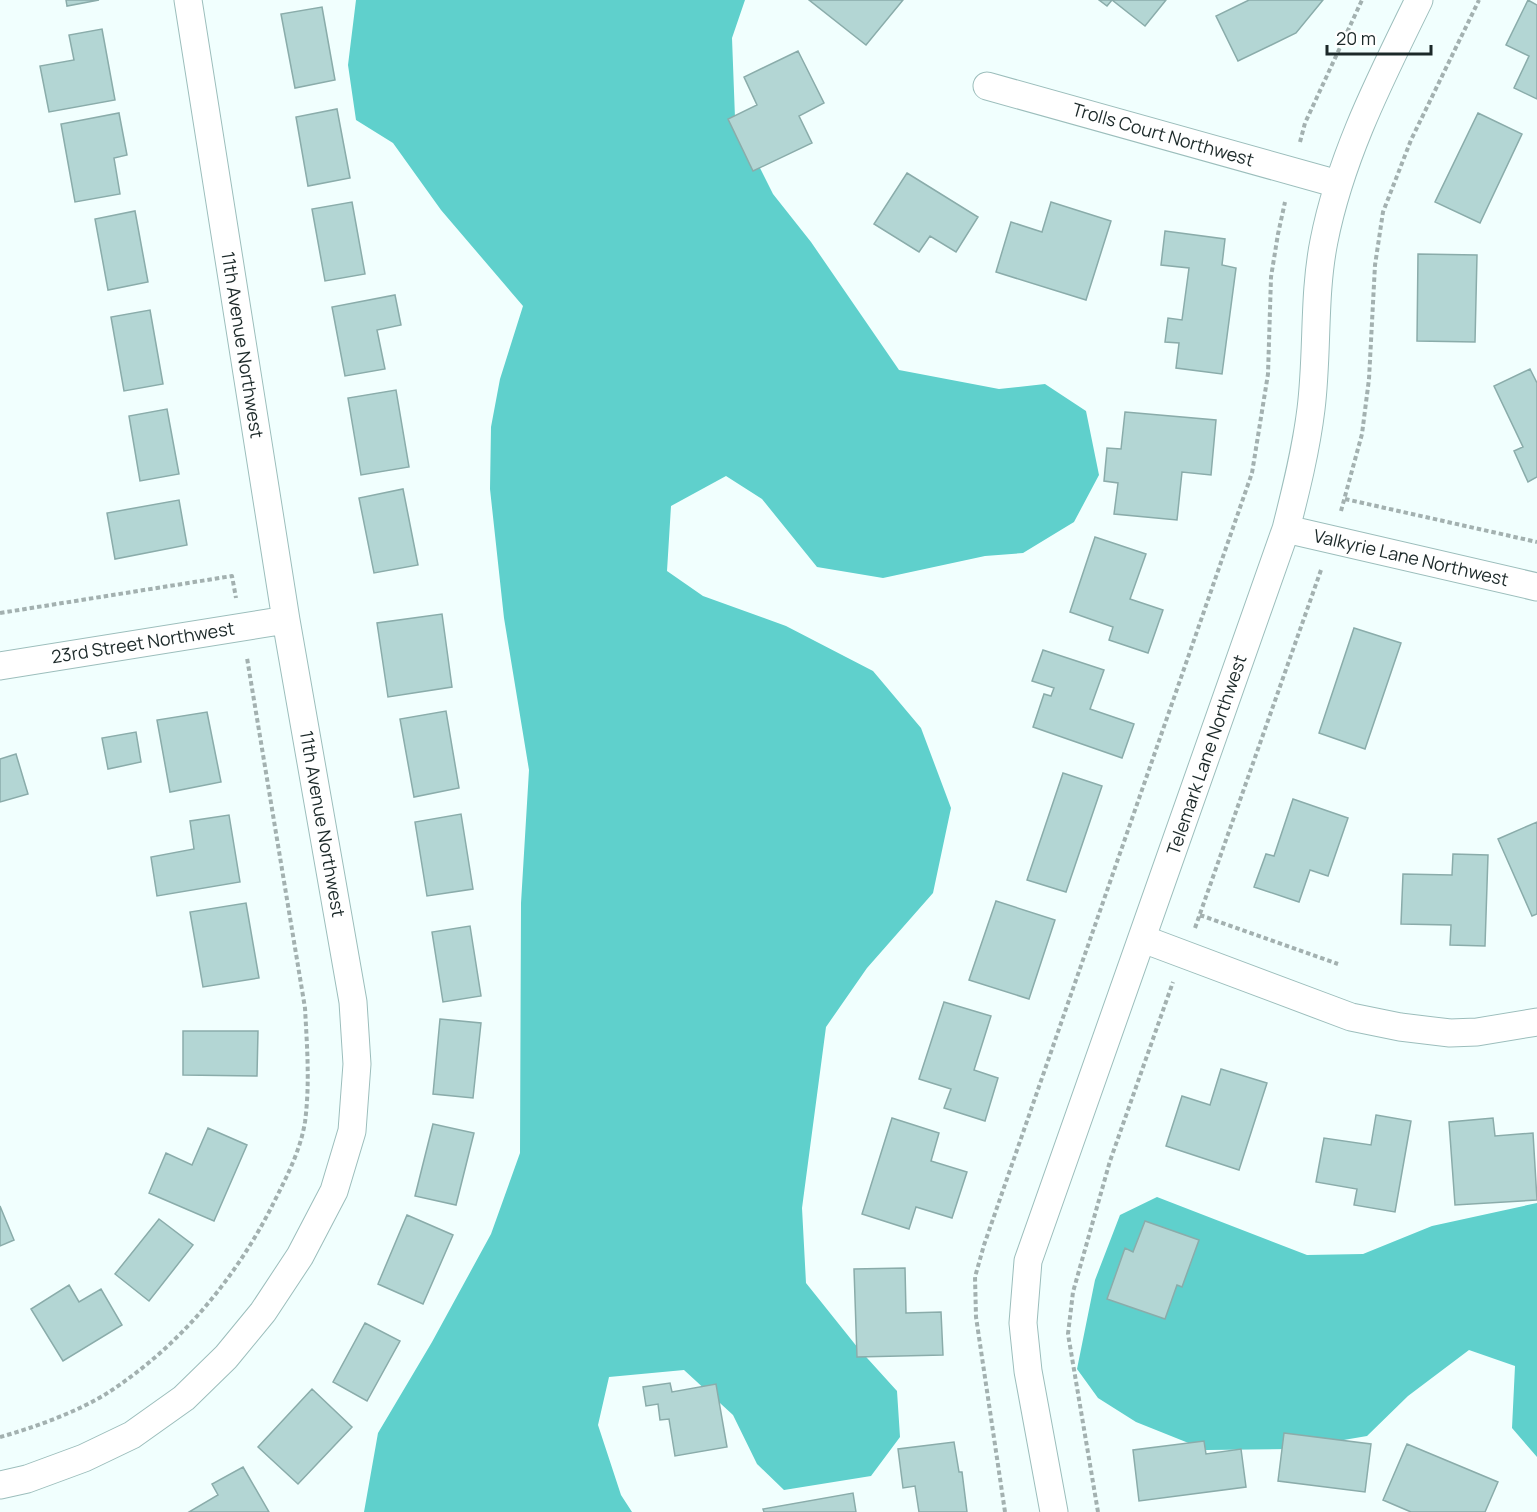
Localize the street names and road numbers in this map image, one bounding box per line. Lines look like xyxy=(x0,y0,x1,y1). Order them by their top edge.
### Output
street label: Trolls Court Northwest xyxy=(1070,97,1257,171)
street label: 11th Avenue Northwest xyxy=(216,250,270,440)
street label: Valkyrie Lane Northwest xyxy=(1311,523,1511,591)
street label: 23rd Street Northwest xyxy=(49,616,236,668)
street label: Telemark Lane Northwest xyxy=(1160,651,1252,858)
street label: 11th Avenue Northwest xyxy=(295,729,351,919)

